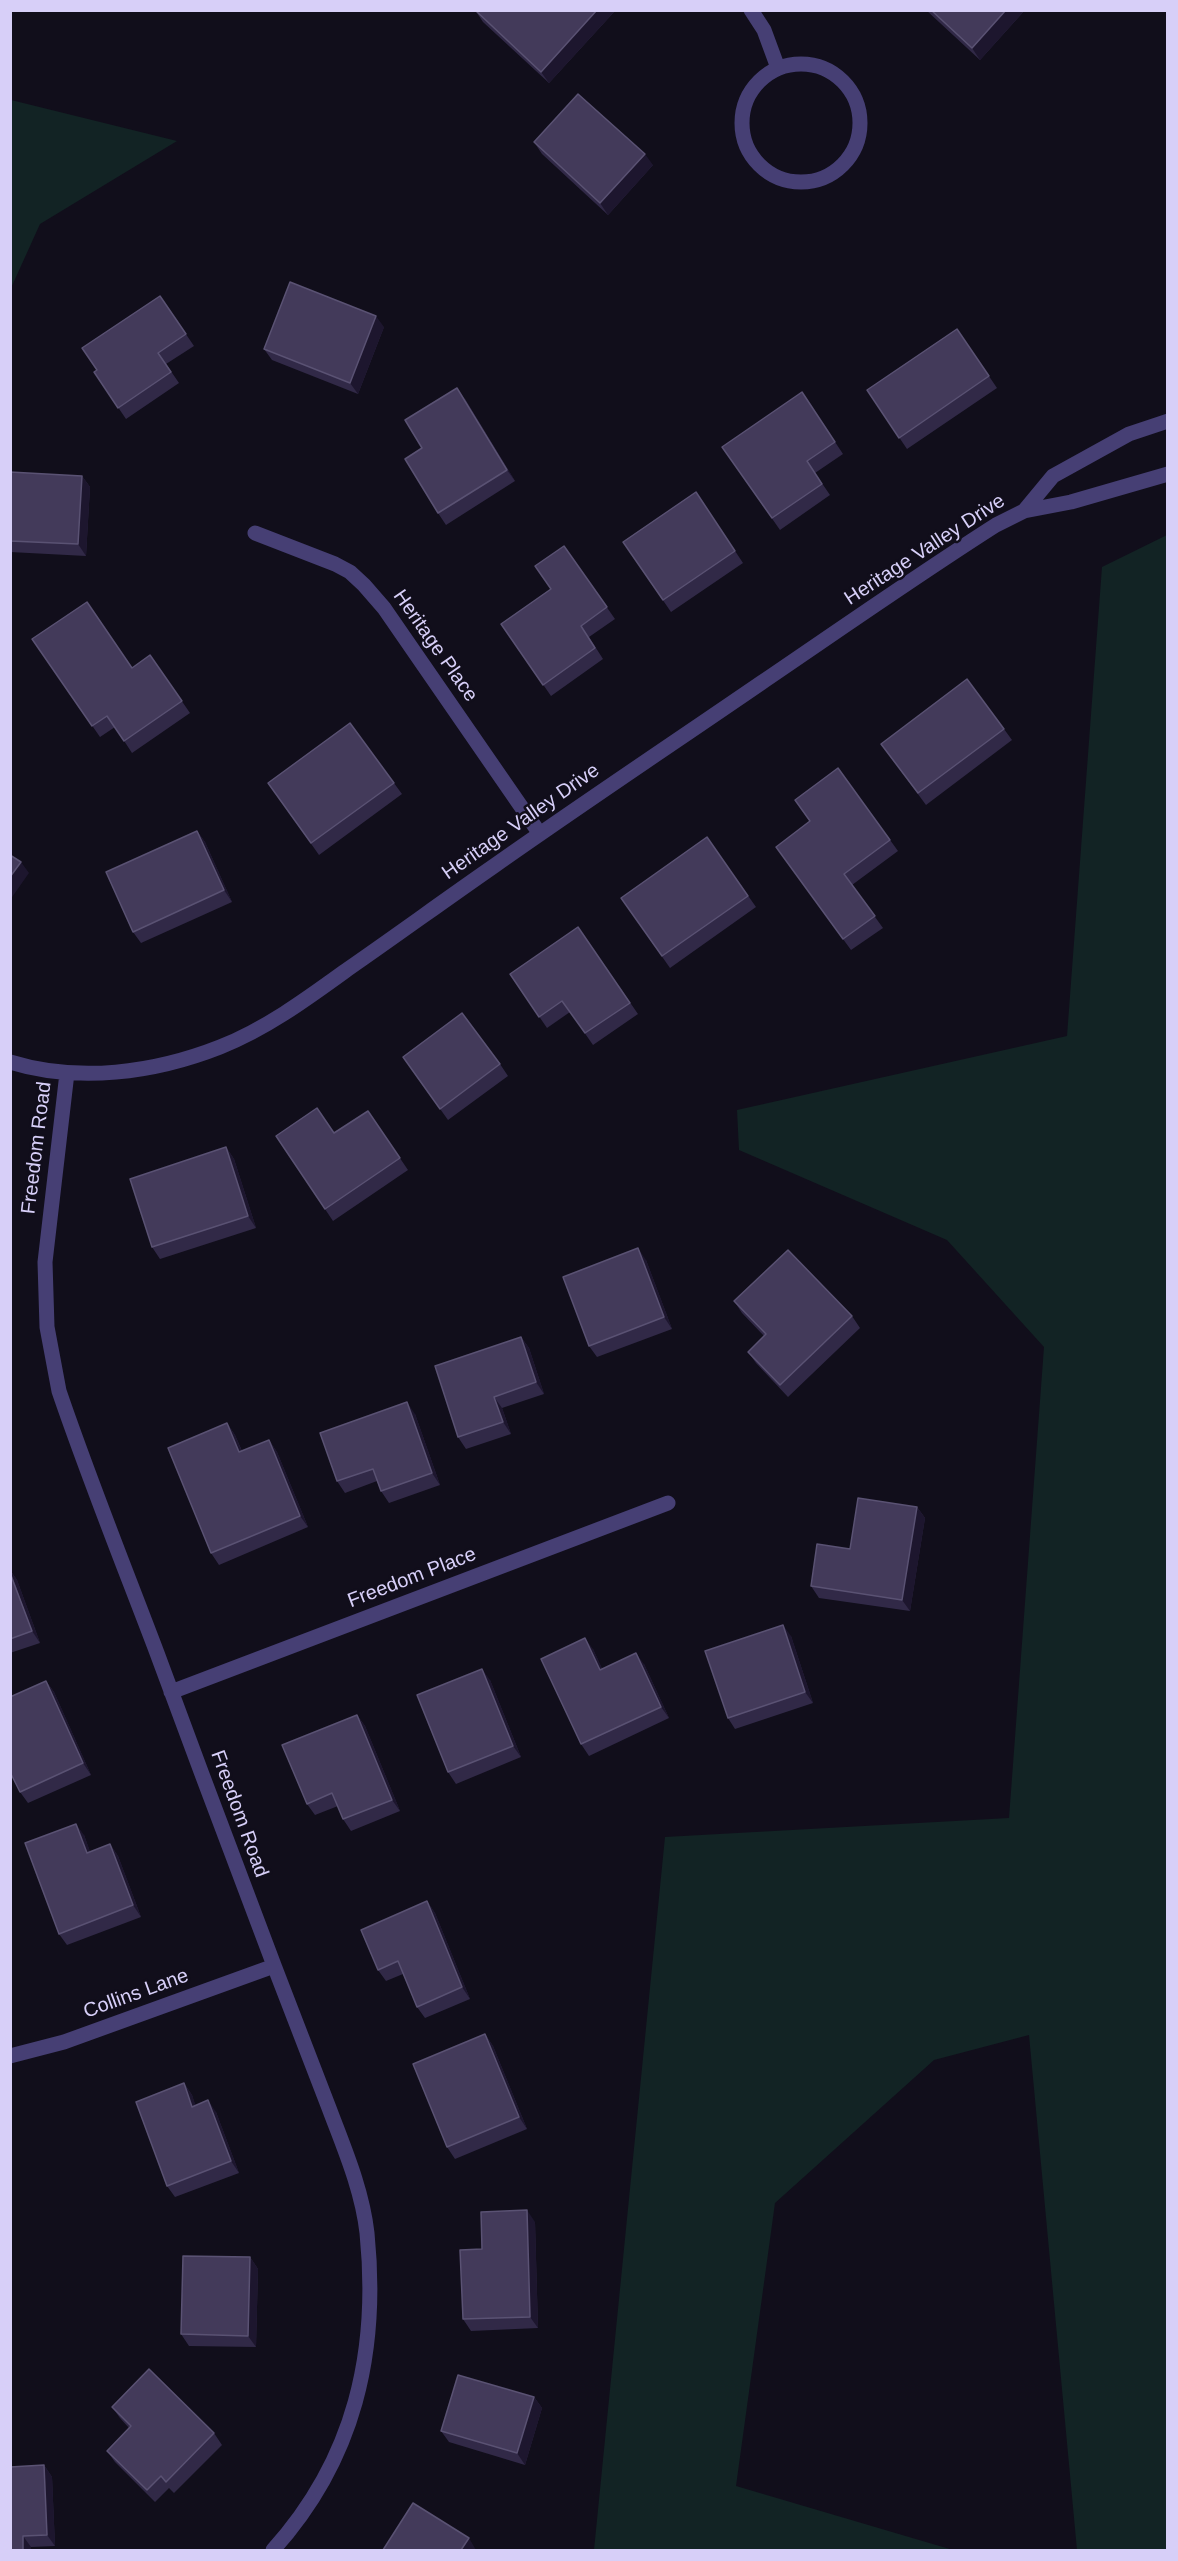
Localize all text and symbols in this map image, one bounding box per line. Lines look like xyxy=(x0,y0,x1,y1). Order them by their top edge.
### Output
street label: Heritage Valley Drive xyxy=(840,489,1010,611)
street label: Heritage Place xyxy=(388,585,482,707)
street label: Heritage Valley Drive xyxy=(438,759,604,885)
street label: Freedom Road xyxy=(17,1080,57,1216)
street label: Freedom Place xyxy=(344,1542,480,1614)
street label: Freedom Road xyxy=(205,1747,273,1881)
street label: Collins Lane xyxy=(80,1964,192,2024)

